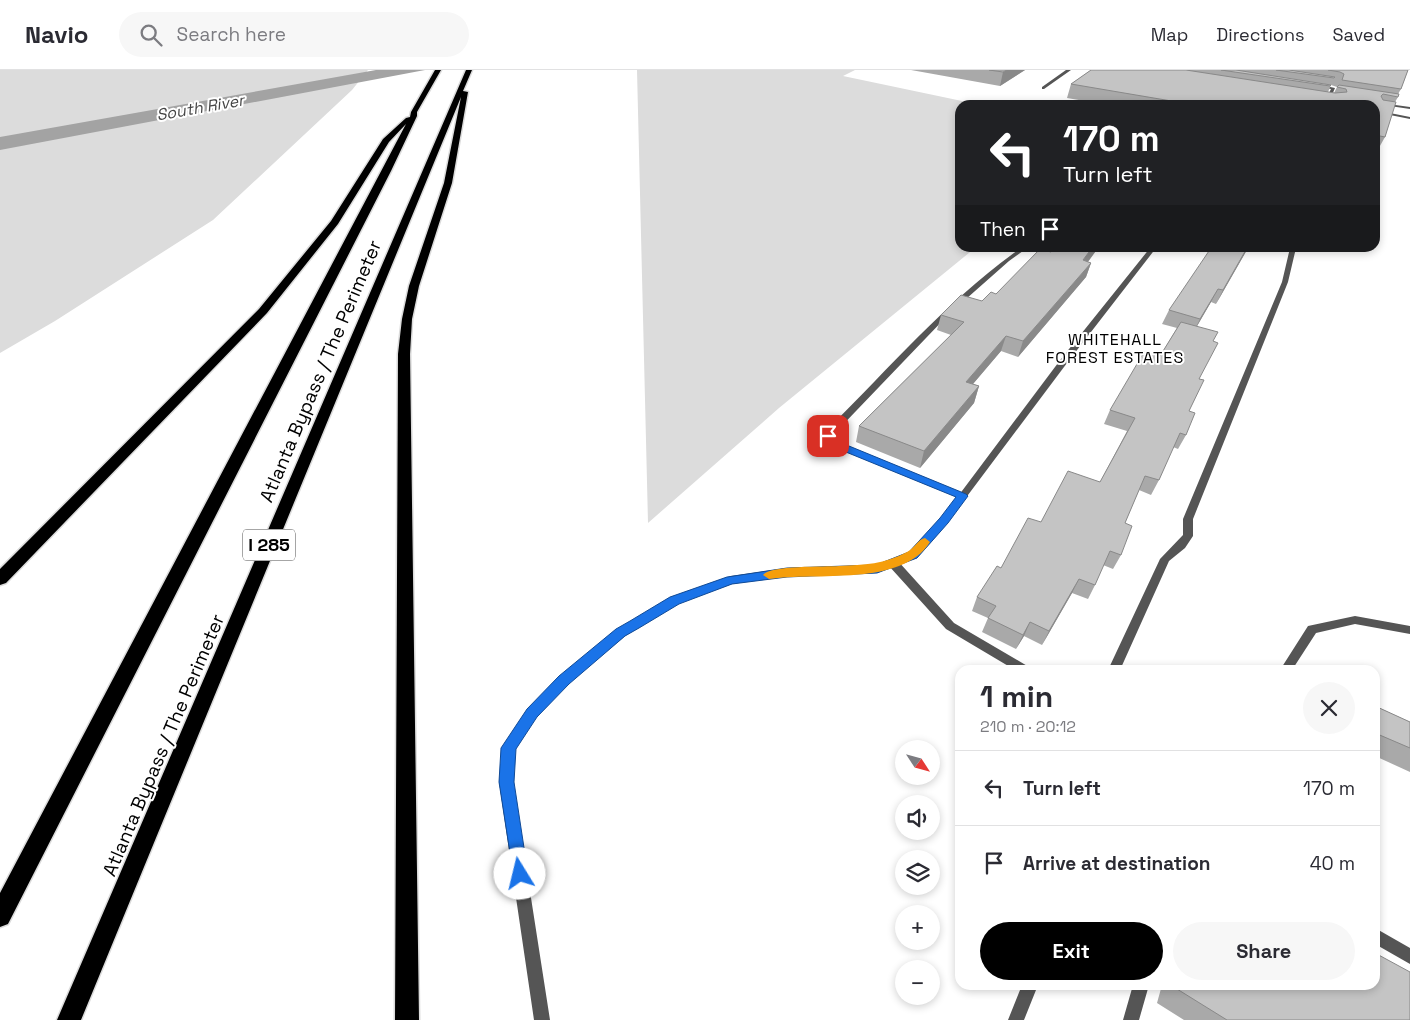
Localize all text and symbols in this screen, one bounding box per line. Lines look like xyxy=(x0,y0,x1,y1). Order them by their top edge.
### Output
search box xyxy=(119,12,469,57)
text: Navio xyxy=(25,19,89,50)
icon: search xyxy=(137,21,165,49)
text: Search here xyxy=(177,22,286,47)
text: Map xyxy=(1151,23,1188,46)
text: Directions xyxy=(1216,23,1305,46)
text: Saved xyxy=(1333,23,1385,46)
water label: South River xyxy=(155,89,247,126)
text: 170 m xyxy=(1063,117,1160,161)
icon: left xyxy=(980,120,1045,185)
text: Turn left xyxy=(1063,160,1153,188)
icon: arrive xyxy=(1036,215,1064,243)
text: Then xyxy=(980,217,1026,242)
street label: Atlanta Bypass / The Perimeter xyxy=(254,236,387,506)
district label: WHITEHALL FOREST ESTATES xyxy=(1046,329,1184,368)
pin xyxy=(807,415,849,457)
icon: arrive xyxy=(814,422,842,450)
road number: I 285 xyxy=(243,530,295,560)
street label: Atlanta Bypass / The Perimeter xyxy=(97,610,230,880)
text: 1 min xyxy=(980,677,1053,716)
button: close xyxy=(1303,682,1355,734)
text: 210 m · 20:12 xyxy=(980,716,1076,737)
north arrow xyxy=(895,740,940,785)
map controls xyxy=(895,740,940,1005)
icon: left xyxy=(980,774,1008,802)
text: Turn left xyxy=(1023,776,1101,801)
text: 170 m xyxy=(1303,776,1355,801)
button: sound xyxy=(895,795,940,840)
position arrow xyxy=(493,847,545,899)
icon: arrive xyxy=(980,849,1008,877)
button: layers xyxy=(895,850,940,895)
text: Arrive at destination xyxy=(1023,851,1211,876)
text: 40 m xyxy=(1310,851,1355,876)
button: + xyxy=(895,905,940,950)
button: Exit xyxy=(980,922,1163,980)
button: Share xyxy=(1173,922,1355,980)
button: − xyxy=(895,960,940,1005)

